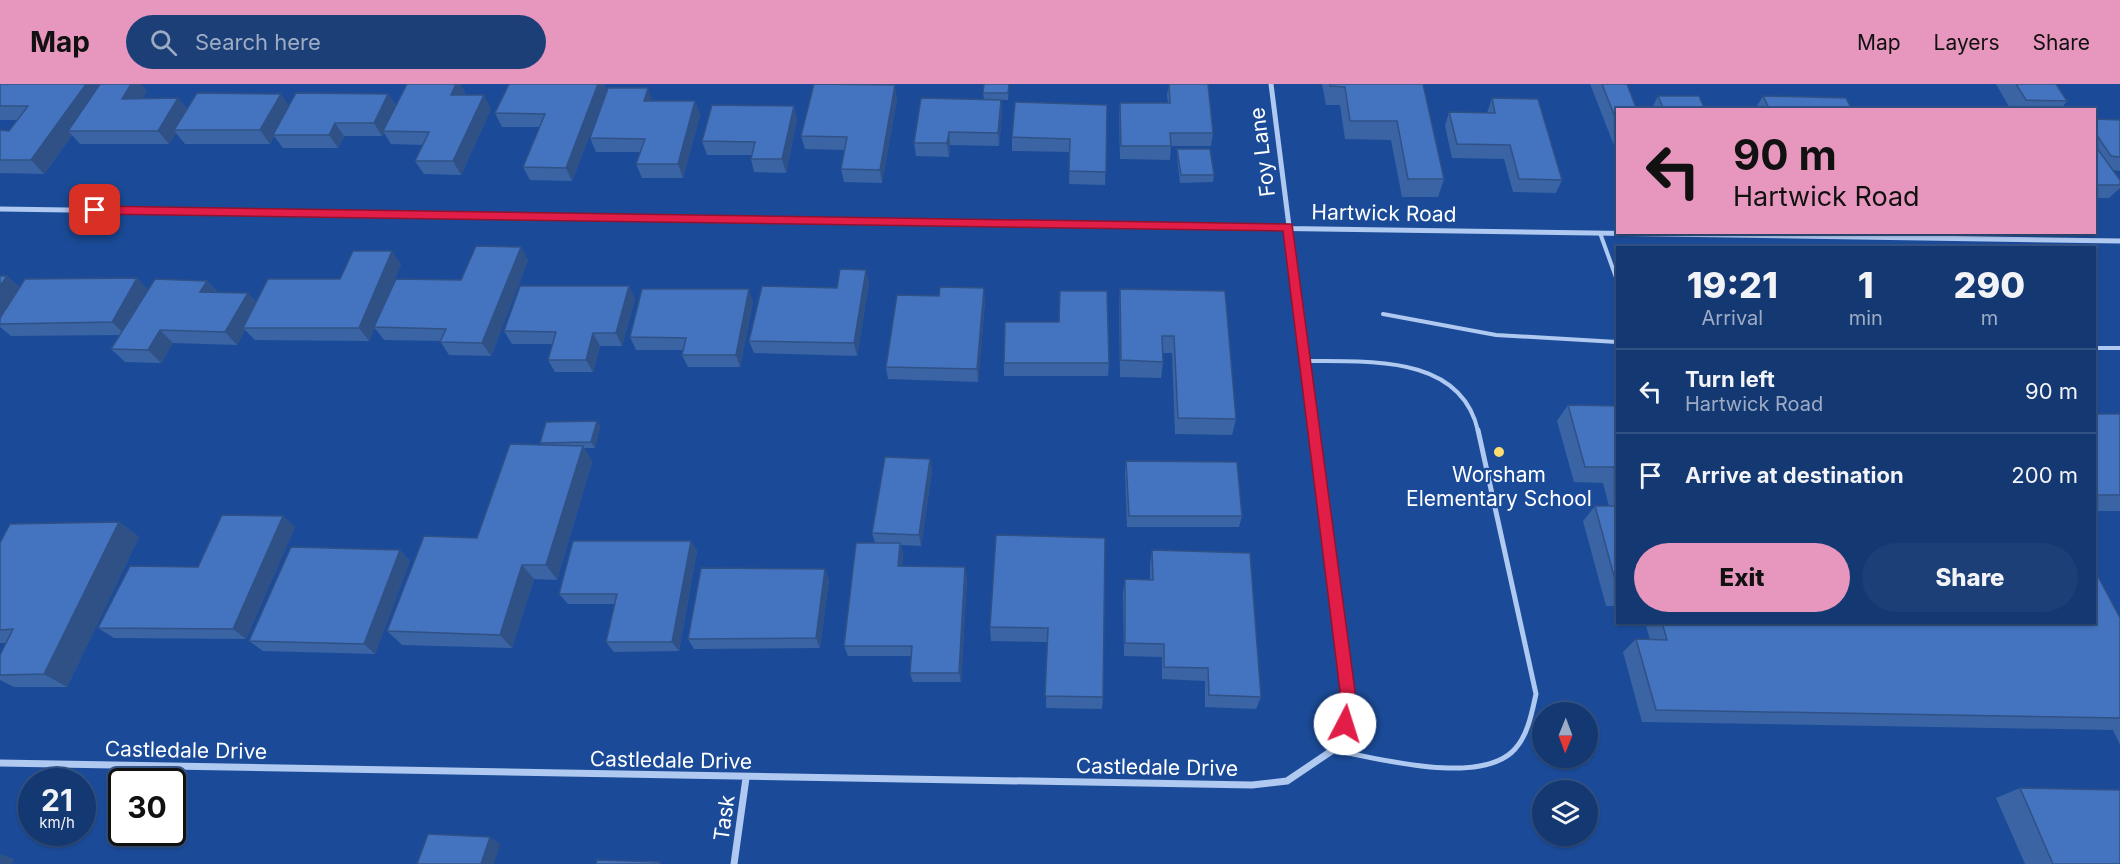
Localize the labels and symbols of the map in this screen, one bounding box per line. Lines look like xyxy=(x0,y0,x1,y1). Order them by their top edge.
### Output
street label: Foy Lane xyxy=(1244,106,1280,198)
pin xyxy=(69,184,120,235)
street label: Hartwick Road xyxy=(1311,199,1457,227)
marker: Worsham Elementary School xyxy=(1492,445,1506,459)
place label: Worsham Elementary School xyxy=(1406,462,1592,511)
position arrow xyxy=(1313,692,1377,756)
north arrow xyxy=(1532,702,1598,768)
street label: Castledale Drive xyxy=(105,736,267,764)
street label: Castledale Drive xyxy=(590,746,752,774)
street label: Castledale Drive xyxy=(1076,753,1238,781)
speed limit sign: 30 xyxy=(108,768,186,846)
street label: Task xyxy=(708,793,740,843)

